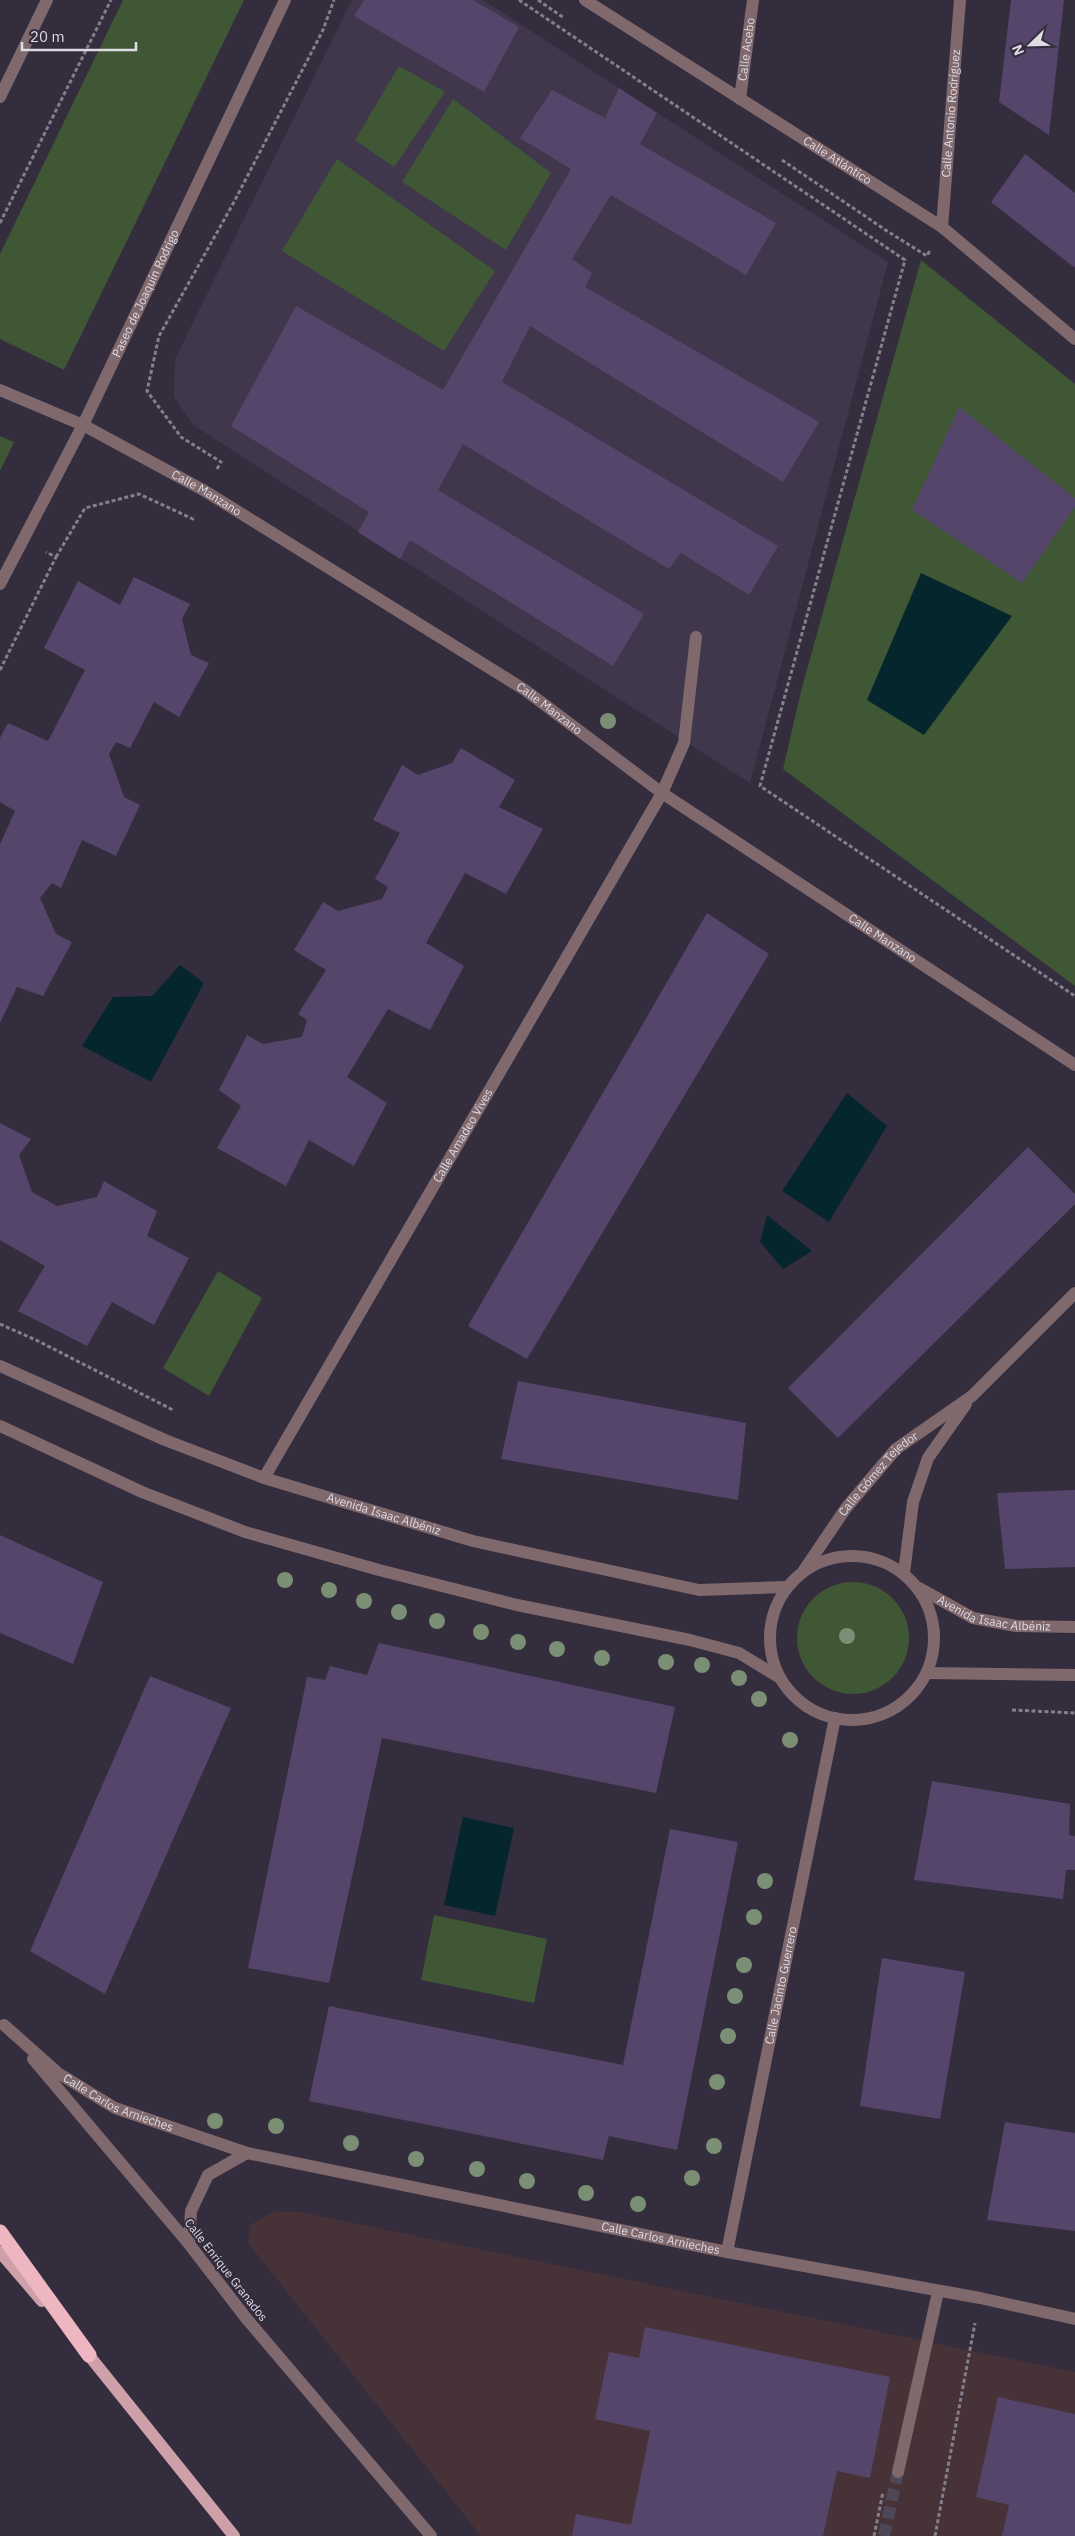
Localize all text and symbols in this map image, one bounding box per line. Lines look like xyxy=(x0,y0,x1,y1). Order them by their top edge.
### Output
street label: Calle Acebo xyxy=(734,17,758,82)
scale bar xyxy=(22,20,136,52)
north arrow xyxy=(1005,20,1055,70)
text: 20 m xyxy=(30,27,65,46)
text: N xyxy=(1008,42,1028,58)
street label: Calle Antonio Rodríguez xyxy=(938,48,963,178)
street label: Calle Atlántico xyxy=(801,133,875,187)
street label: Paseo de Joaquín Rodrigo xyxy=(108,227,182,359)
street label: Calle Manzano xyxy=(169,466,245,519)
street label: Calle Manzano xyxy=(514,679,586,738)
street label: Calle Manzano xyxy=(846,910,920,966)
street label: Calle Amadeo Vives xyxy=(429,1086,496,1185)
street label: Calle Gómez Tejedor xyxy=(835,1428,921,1519)
street label: Avenida Isaac Albéniz xyxy=(325,1489,443,1538)
street label: Avenida Isaac Albéniz xyxy=(935,1592,1051,1634)
street label: Calle Jacinto Guerrero xyxy=(761,1925,800,2046)
street label: Calle Carlos Arnieches xyxy=(61,2070,176,2134)
street label: Calle Enrique Granados xyxy=(182,2215,271,2324)
street label: Calle Carlos Arnieches xyxy=(600,2218,722,2257)

